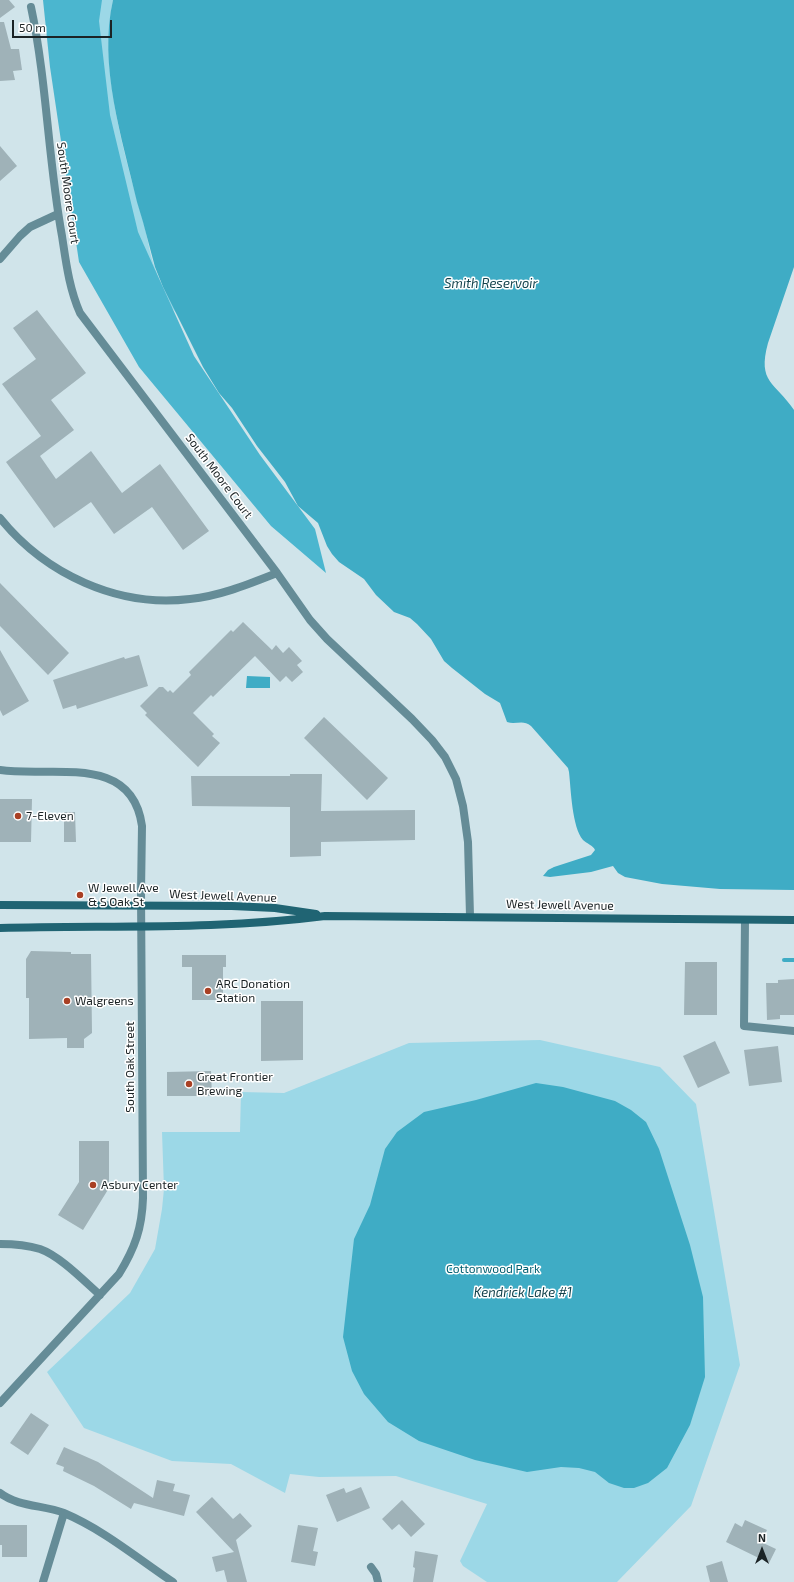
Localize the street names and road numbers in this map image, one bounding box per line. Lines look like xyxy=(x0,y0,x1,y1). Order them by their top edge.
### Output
street label: South Moore Court xyxy=(54,141,82,245)
street label: South Moore Court xyxy=(182,431,256,521)
street label: West Jewell Avenue xyxy=(169,887,277,905)
street label: West Jewell Avenue xyxy=(506,897,614,913)
street label: South Oak Street xyxy=(123,1021,137,1113)

